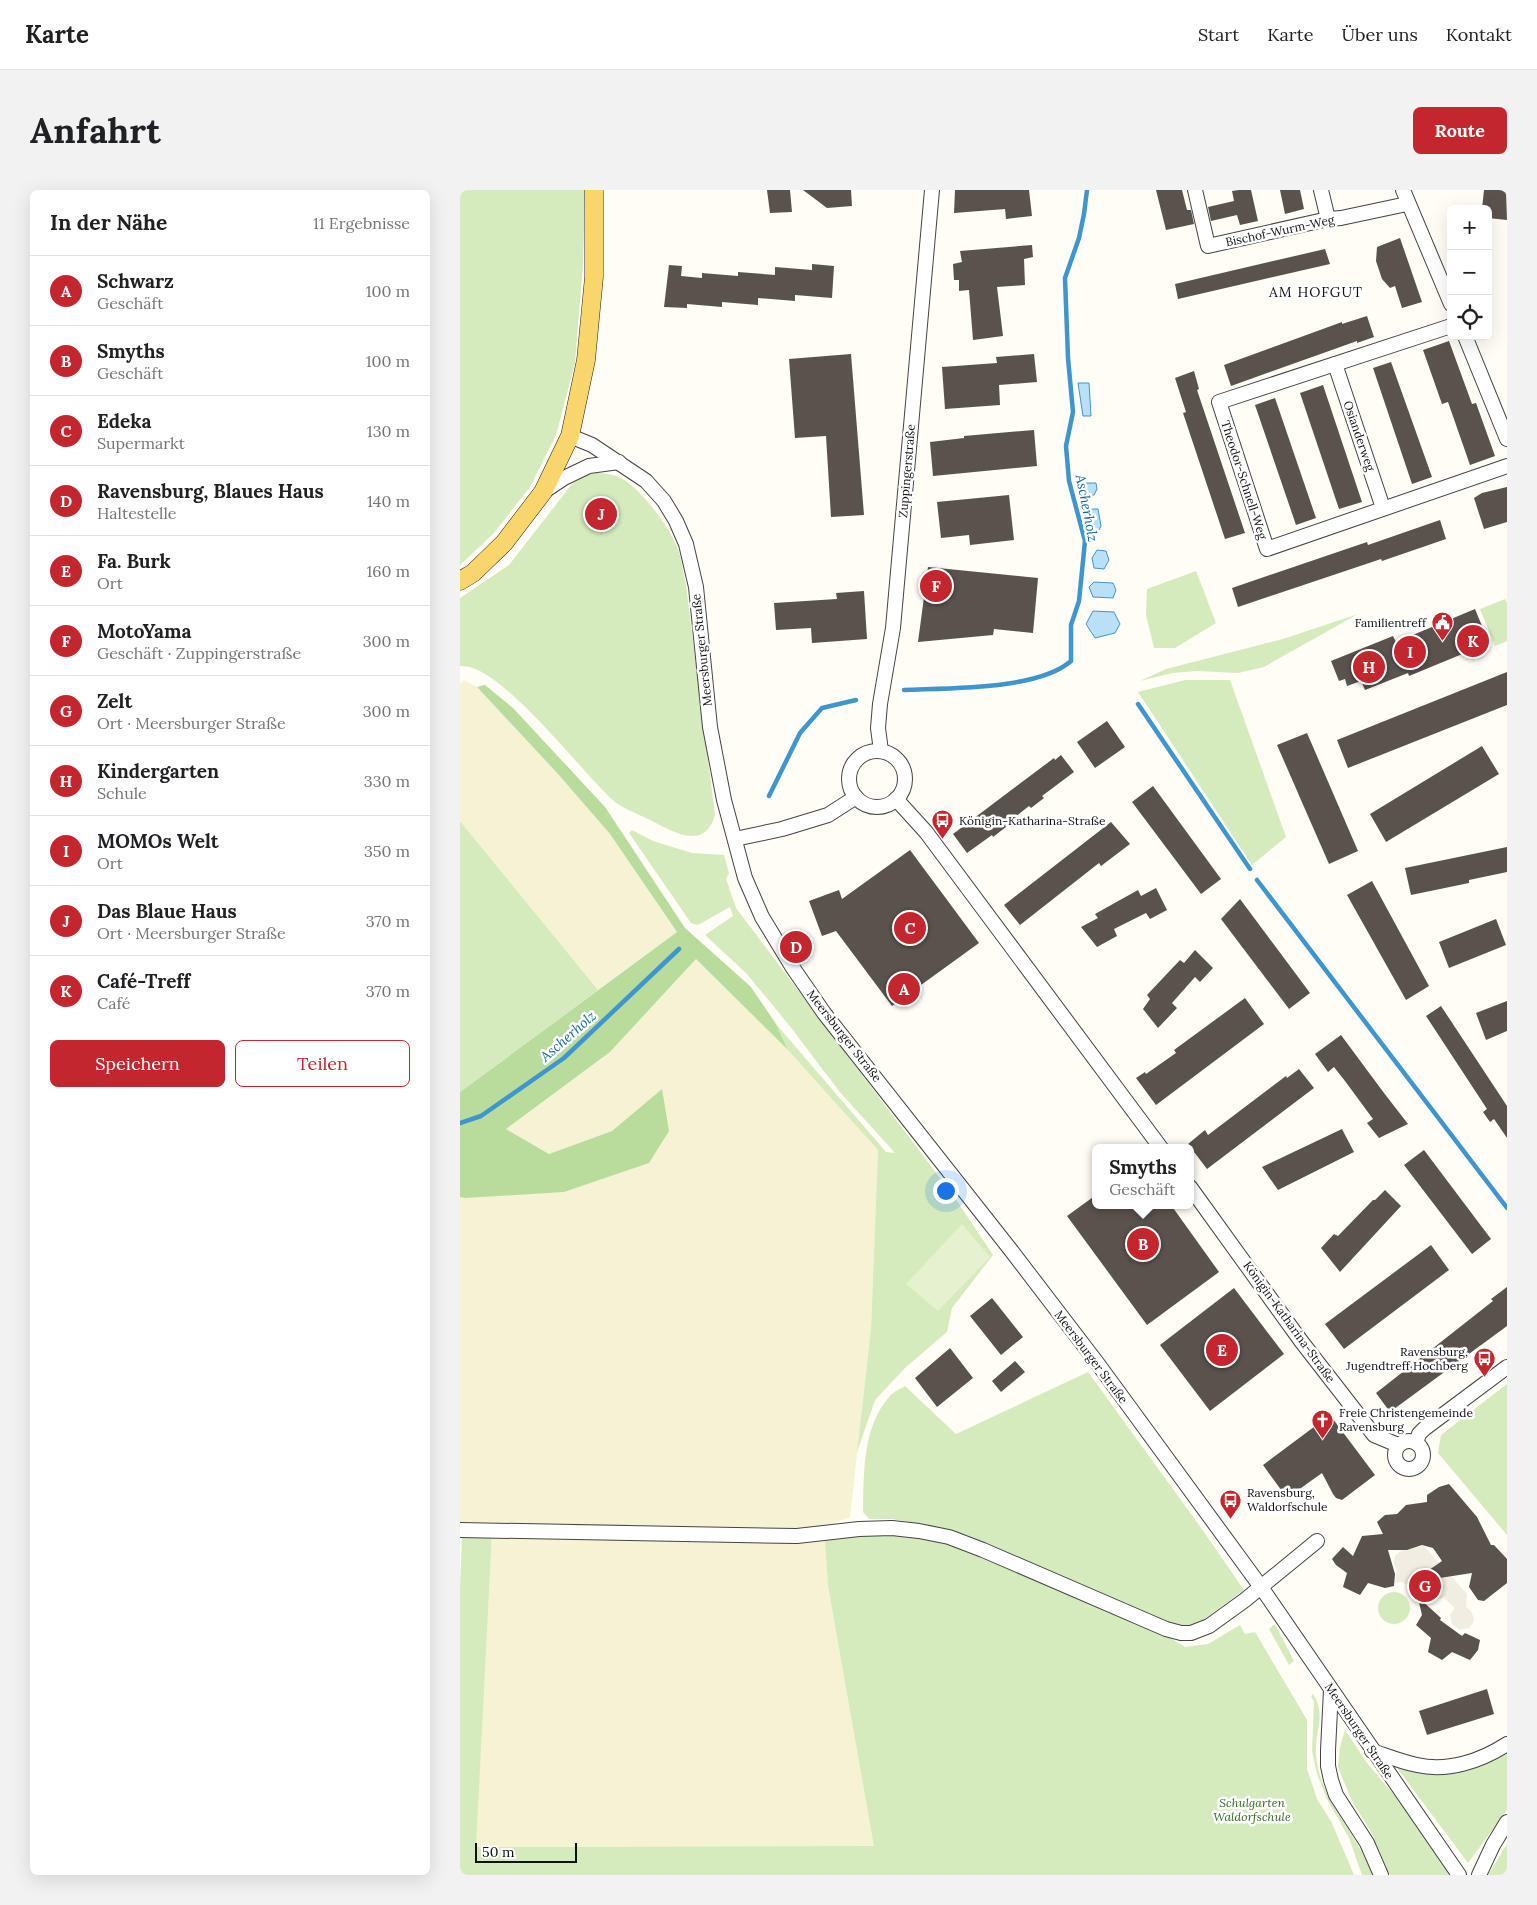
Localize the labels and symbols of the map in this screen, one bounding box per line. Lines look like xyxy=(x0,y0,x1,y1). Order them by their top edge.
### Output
street label: Bischof-Wurm-Weg xyxy=(1224,212,1336,249)
district label: AM HOFGUT xyxy=(1268,283,1363,301)
street label: Osianderweg xyxy=(1340,399,1379,473)
street label: Theodor-Schnell-Weg xyxy=(1218,418,1271,542)
street label: Zuppingerstraße xyxy=(895,423,918,518)
water label: Ascherholz xyxy=(1071,472,1102,544)
pin: J xyxy=(585,495,617,533)
pin: F xyxy=(920,567,952,605)
street label: Meersburger Straße xyxy=(688,593,715,707)
public building icon: Familientreff xyxy=(1430,611,1454,642)
place label: Familientreff xyxy=(1355,615,1427,630)
pin: K xyxy=(1457,622,1489,660)
pin: I xyxy=(1394,633,1426,671)
pin: H xyxy=(1353,648,1385,686)
bus stop icon: Königin-Katharina-Straße xyxy=(931,809,955,840)
place label: Königin-Katharina-Straße xyxy=(959,813,1106,828)
pin: C xyxy=(894,909,926,947)
pin: D xyxy=(780,928,812,966)
pin: A xyxy=(888,970,920,1008)
street label: Meersburger Straße xyxy=(804,987,885,1085)
water label: Ascherholz xyxy=(536,1007,600,1066)
your location xyxy=(933,1178,959,1204)
pin: B xyxy=(1127,1225,1159,1263)
street label: Königin-Katharina-Straße xyxy=(1240,1258,1339,1386)
street label: Meersburger Straße xyxy=(1051,1307,1132,1407)
pin: E xyxy=(1206,1331,1238,1369)
place label: Ravensburg, Jugendtreff Hochberg xyxy=(1345,1344,1468,1373)
bus stop icon: Ravensburg, Jugendtreff Hochberg xyxy=(1472,1347,1496,1378)
place label: Freie Christengemeinde Ravensburg xyxy=(1339,1405,1473,1434)
church icon: Freie Christengemeinde Ravensburg xyxy=(1311,1408,1335,1439)
place label: Ravensburg, Waldorfschule xyxy=(1247,1485,1328,1514)
bus stop icon: Ravensburg, Waldorfschule xyxy=(1219,1488,1243,1519)
pin: G xyxy=(1409,1567,1441,1605)
street label: Meersburger Straße xyxy=(1322,1680,1397,1782)
park label: Schulgarten Waldorfschule xyxy=(1213,1795,1291,1824)
scale bar xyxy=(475,1840,578,1863)

